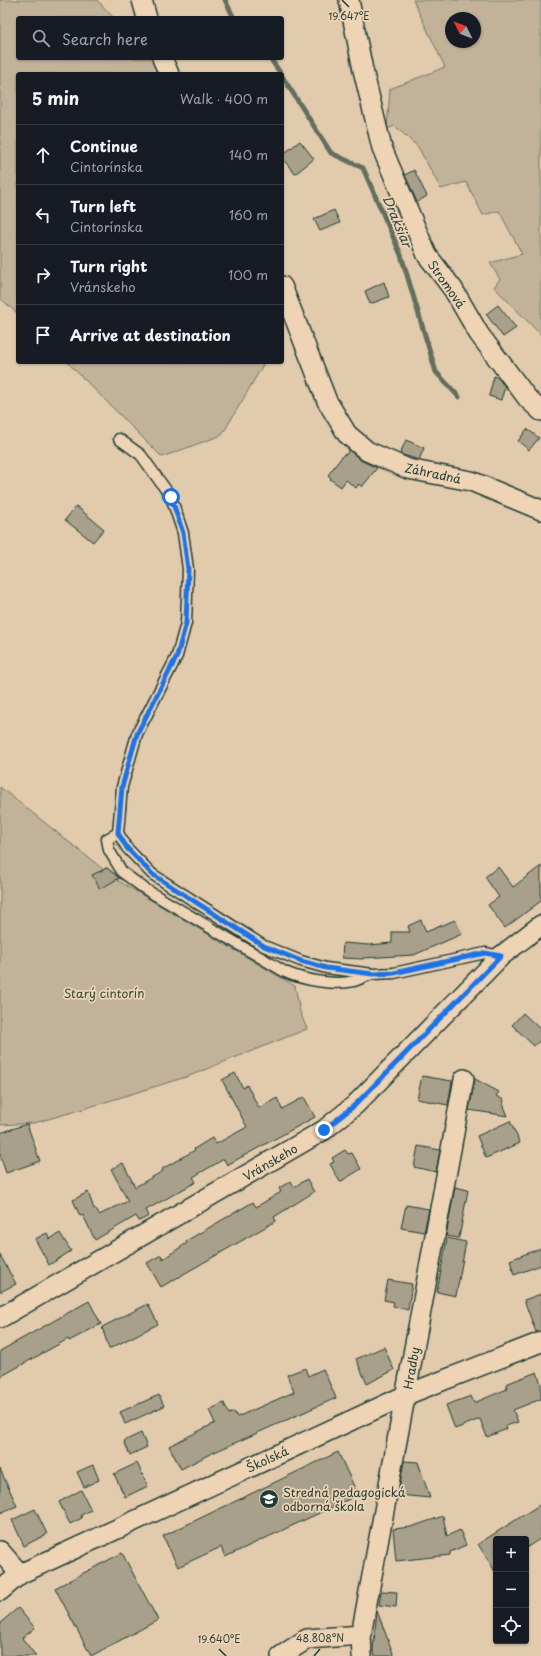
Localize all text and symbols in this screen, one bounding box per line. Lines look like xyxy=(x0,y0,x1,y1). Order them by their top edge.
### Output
text: 19.647°E xyxy=(328,8,370,23)
north arrow xyxy=(445,12,481,48)
search box xyxy=(16,16,284,60)
icon: search xyxy=(30,27,52,49)
text: Search here xyxy=(62,27,148,50)
text: 5 min xyxy=(32,85,79,111)
text: Walk · 400 m xyxy=(180,89,268,108)
text: Continue xyxy=(70,134,138,157)
icon: ahead xyxy=(32,144,54,166)
text: 140 m xyxy=(229,145,268,164)
text: Cintorínska xyxy=(70,157,143,176)
water label: Drakšiar xyxy=(379,192,418,252)
text: Turn left xyxy=(70,194,136,217)
icon: left xyxy=(32,204,54,226)
text: 160 m xyxy=(229,205,268,224)
text: Cintorínska xyxy=(70,217,143,236)
text: Turn right xyxy=(70,254,147,277)
street label: Stromová xyxy=(424,256,471,312)
icon: right xyxy=(32,264,54,286)
text: 100 m xyxy=(228,265,268,284)
text: Vránskeho xyxy=(70,277,136,296)
text: Arrive at destination xyxy=(70,323,231,346)
icon: arrive xyxy=(32,324,54,346)
street label: Záhradná xyxy=(403,458,463,488)
route start xyxy=(162,488,180,506)
park label: Starý cintorín xyxy=(64,984,144,1002)
route end xyxy=(315,1121,333,1139)
street label: Vránskeho xyxy=(239,1139,301,1185)
street label: Hradby xyxy=(398,1345,424,1391)
street label: Školská xyxy=(243,1441,292,1477)
place label: Stredná pedagogická odborná škola xyxy=(283,1483,406,1515)
school or university icon: Stredná pedagogická odborná škola xyxy=(258,1488,280,1510)
map controls xyxy=(493,1536,529,1644)
button: + xyxy=(493,1536,529,1572)
button: − xyxy=(493,1572,529,1608)
button: locate xyxy=(493,1608,529,1644)
text: 48.808°N xyxy=(296,1630,344,1645)
text: 19.640°E xyxy=(197,1631,241,1646)

